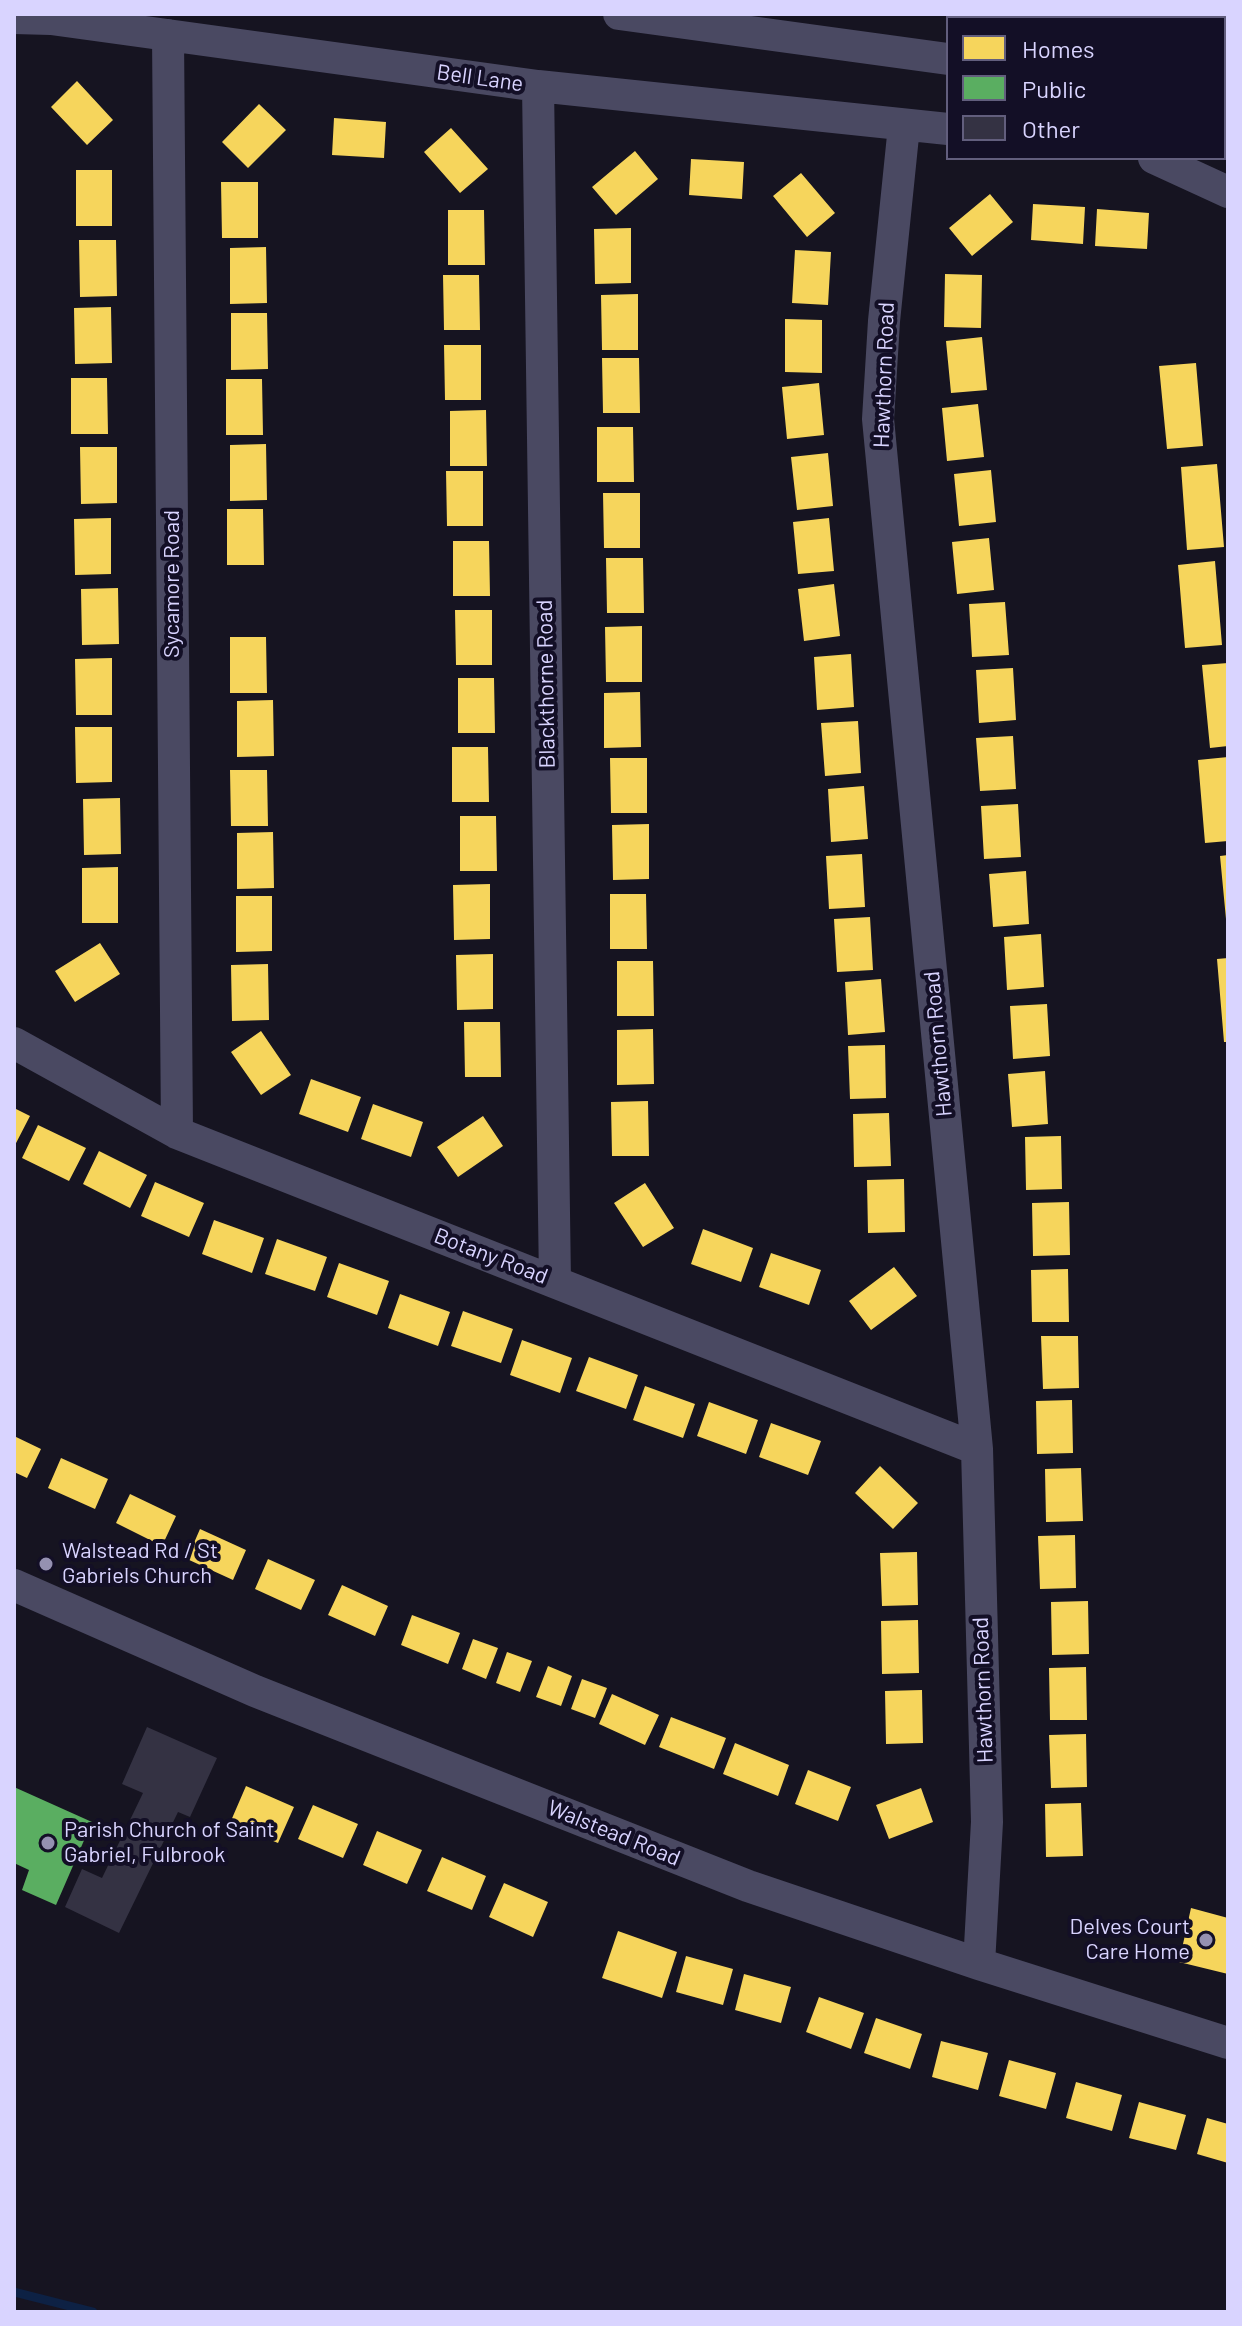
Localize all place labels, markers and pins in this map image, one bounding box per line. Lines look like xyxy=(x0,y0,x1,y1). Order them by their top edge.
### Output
place label: Walstead Rd / St Gabriels Church xyxy=(62,1538,218,1590)
marker: Walstead Rd / St Gabriels Church xyxy=(37,1555,55,1573)
place label: Parish Church of Saint Gabriel, Fulbrook xyxy=(64,1817,275,1868)
marker: Parish Church of Saint Gabriel, Fulbrook xyxy=(39,1834,57,1852)
place label: Delves Court Care Home xyxy=(1070,1914,1190,1966)
marker: Delves Court Care Home xyxy=(1197,1931,1215,1949)

